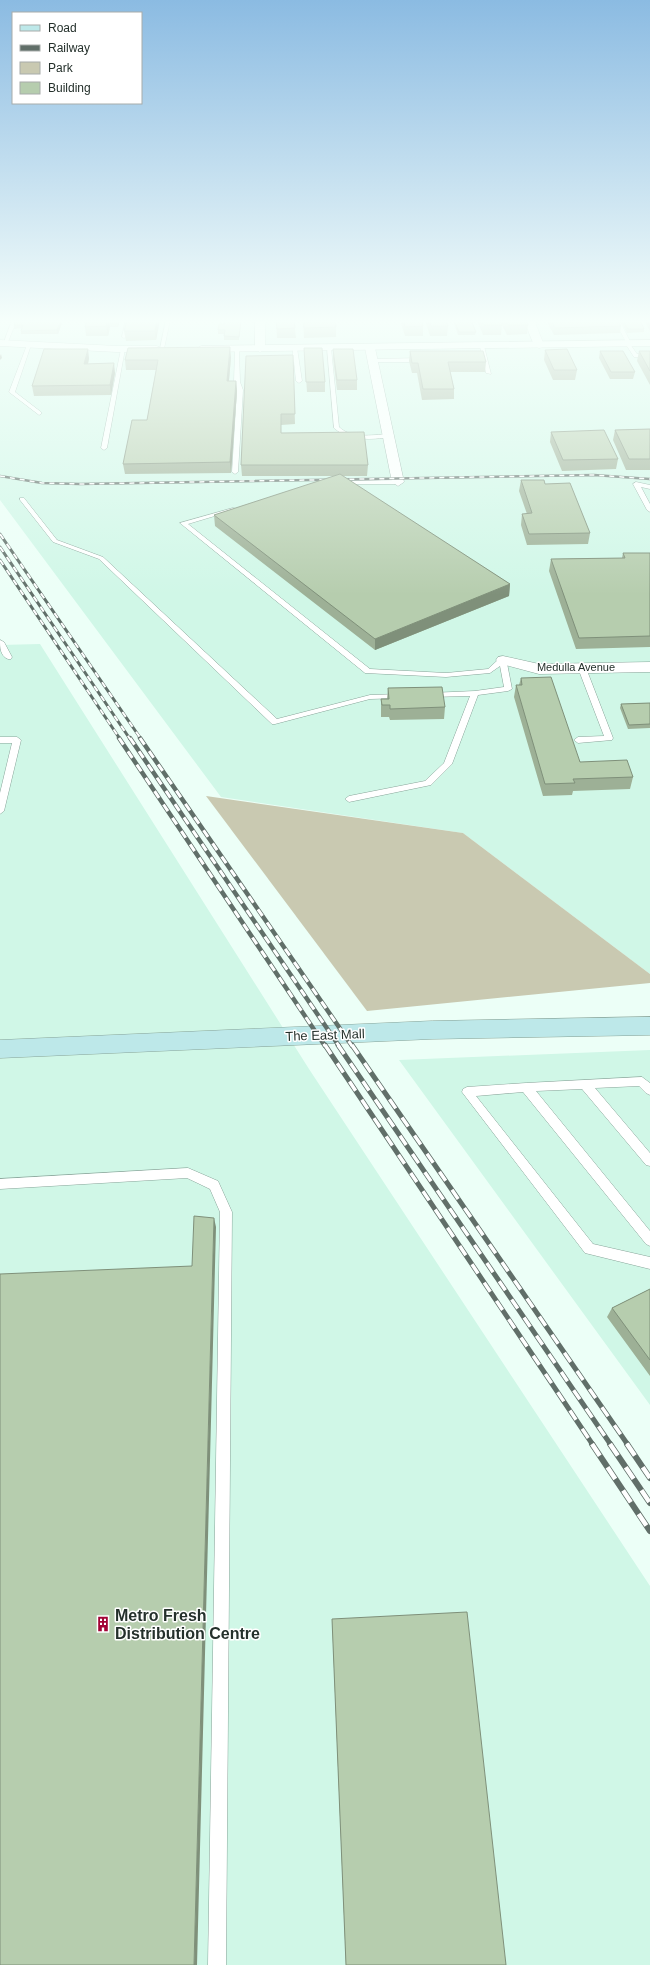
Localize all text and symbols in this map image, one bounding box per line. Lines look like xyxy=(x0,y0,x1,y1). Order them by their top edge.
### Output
legend xyxy=(12,12,142,104)
text: Road xyxy=(48,21,77,35)
text: Railway xyxy=(48,41,90,55)
text: Park xyxy=(48,61,74,75)
text: Building xyxy=(48,81,91,95)
street label: Medulla Avenue xyxy=(537,661,615,673)
street label: The East Mall xyxy=(285,1026,365,1044)
place label: Metro Fresh Distribution Centre xyxy=(115,1607,260,1642)
building icon: Metro Fresh Distribution Centre xyxy=(94,1615,112,1633)

